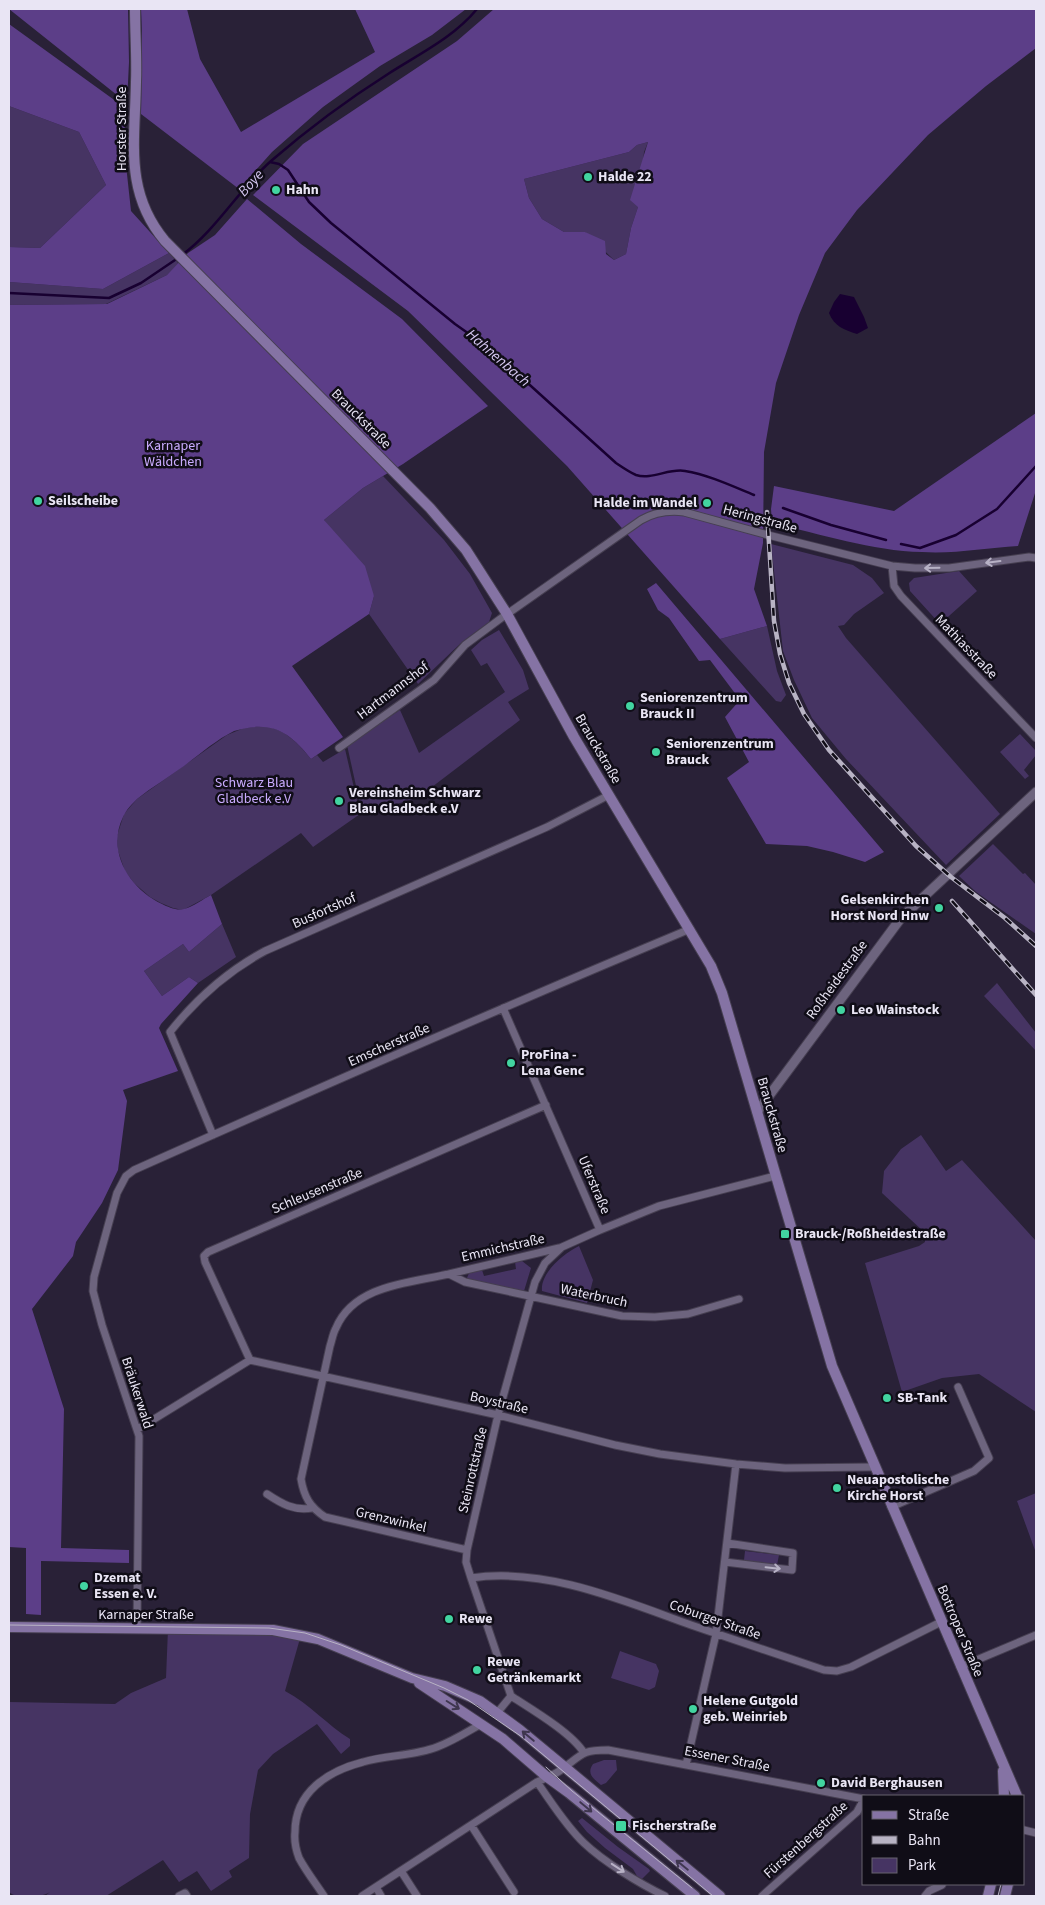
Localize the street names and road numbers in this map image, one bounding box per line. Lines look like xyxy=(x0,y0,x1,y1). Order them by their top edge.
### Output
street label: Horster Straße xyxy=(112,87,132,171)
street label: Brauckstraße xyxy=(326,384,396,454)
street label: Heringstraße xyxy=(721,500,799,539)
street label: Mathiasstraße xyxy=(930,610,1002,684)
street label: Hartmannshof xyxy=(353,657,434,725)
street label: Brauckstraße xyxy=(570,710,626,788)
street label: Busfortshof xyxy=(289,888,360,934)
street label: Roßheidestraße xyxy=(802,936,872,1024)
street label: Emscherstraße xyxy=(345,1018,433,1072)
street label: Brauckstraße xyxy=(752,1075,792,1155)
street label: Uferstraße xyxy=(573,1153,615,1217)
street label: Schleusenstraße xyxy=(268,1163,366,1219)
street label: Emmichstraße xyxy=(459,1229,547,1267)
street label: Waterbruch xyxy=(559,1279,629,1313)
street label: Bräukerwald xyxy=(116,1354,158,1432)
street label: Boystraße xyxy=(468,1387,530,1419)
street label: Steinrottstraße xyxy=(453,1425,493,1515)
street label: Grenzwinkel xyxy=(354,1502,429,1538)
street label: Bottroper Straße xyxy=(932,1582,988,1680)
street label: Coburger Straße xyxy=(667,1595,763,1645)
street label: Karnaper Straße xyxy=(98,1605,194,1625)
street label: Essener Straße xyxy=(682,1741,772,1777)
street label: Fürstenbergstraße xyxy=(759,1797,853,1883)

